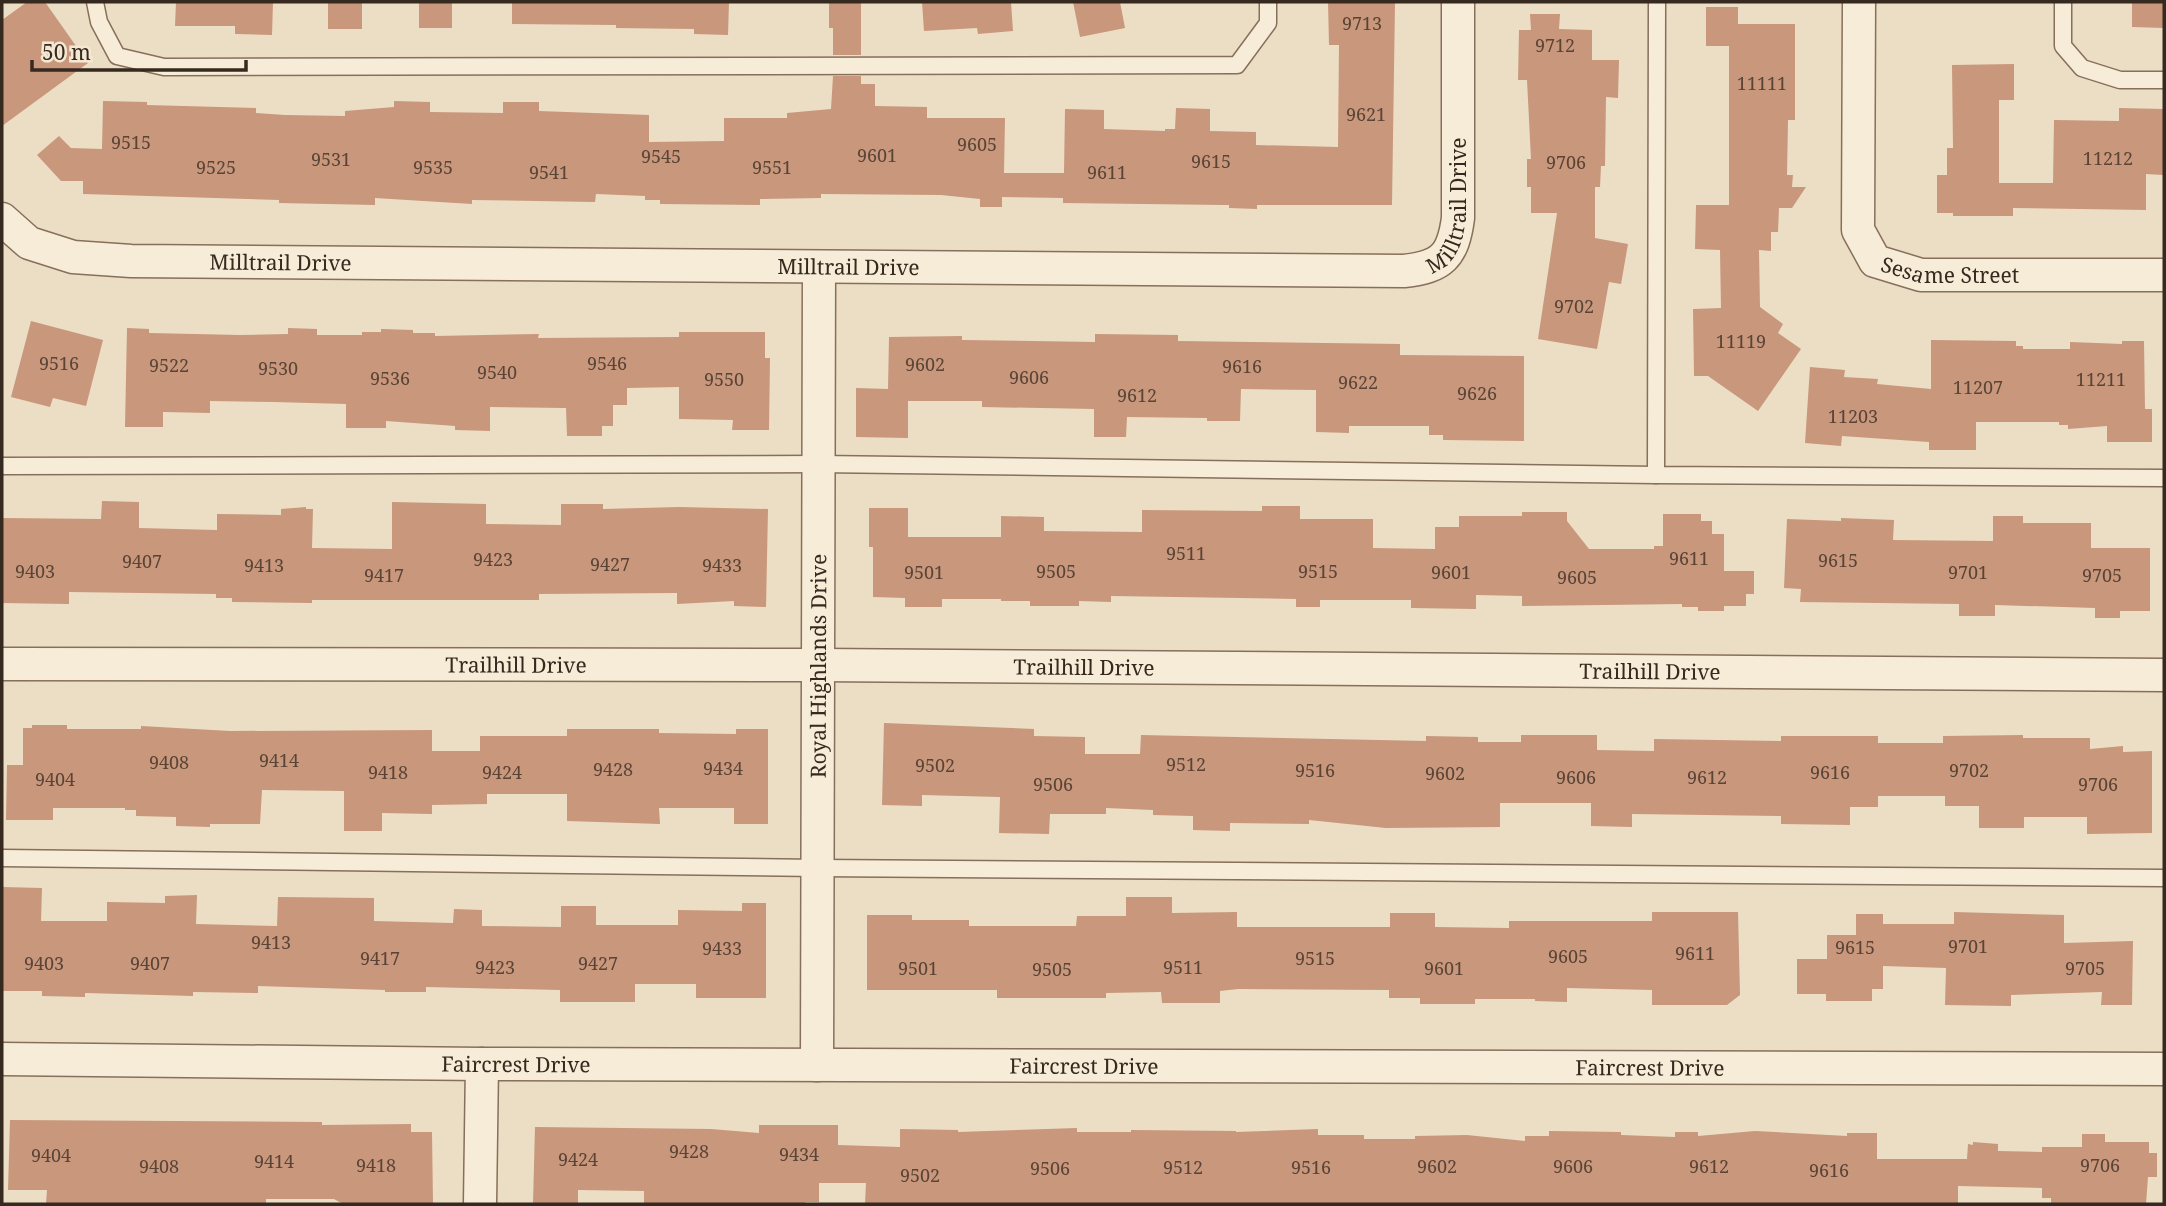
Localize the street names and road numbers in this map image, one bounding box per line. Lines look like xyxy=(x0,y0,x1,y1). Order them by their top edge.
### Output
street label: Milltrail Drive xyxy=(1421,137,1472,280)
street label: Milltrail Drive xyxy=(209,248,352,277)
street label: Sesame Street xyxy=(1878,250,2019,289)
street label: Milltrail Drive xyxy=(777,252,920,281)
street label: Royal Highlands Drive xyxy=(804,554,832,778)
street label: Trailhill Drive xyxy=(445,651,587,679)
street label: Trailhill Drive xyxy=(1013,652,1155,681)
street label: Trailhill Drive xyxy=(1579,657,1721,686)
street label: Faircrest Drive xyxy=(441,1050,591,1078)
street label: Faircrest Drive xyxy=(1009,1052,1159,1080)
street label: Faircrest Drive xyxy=(1575,1053,1725,1082)

